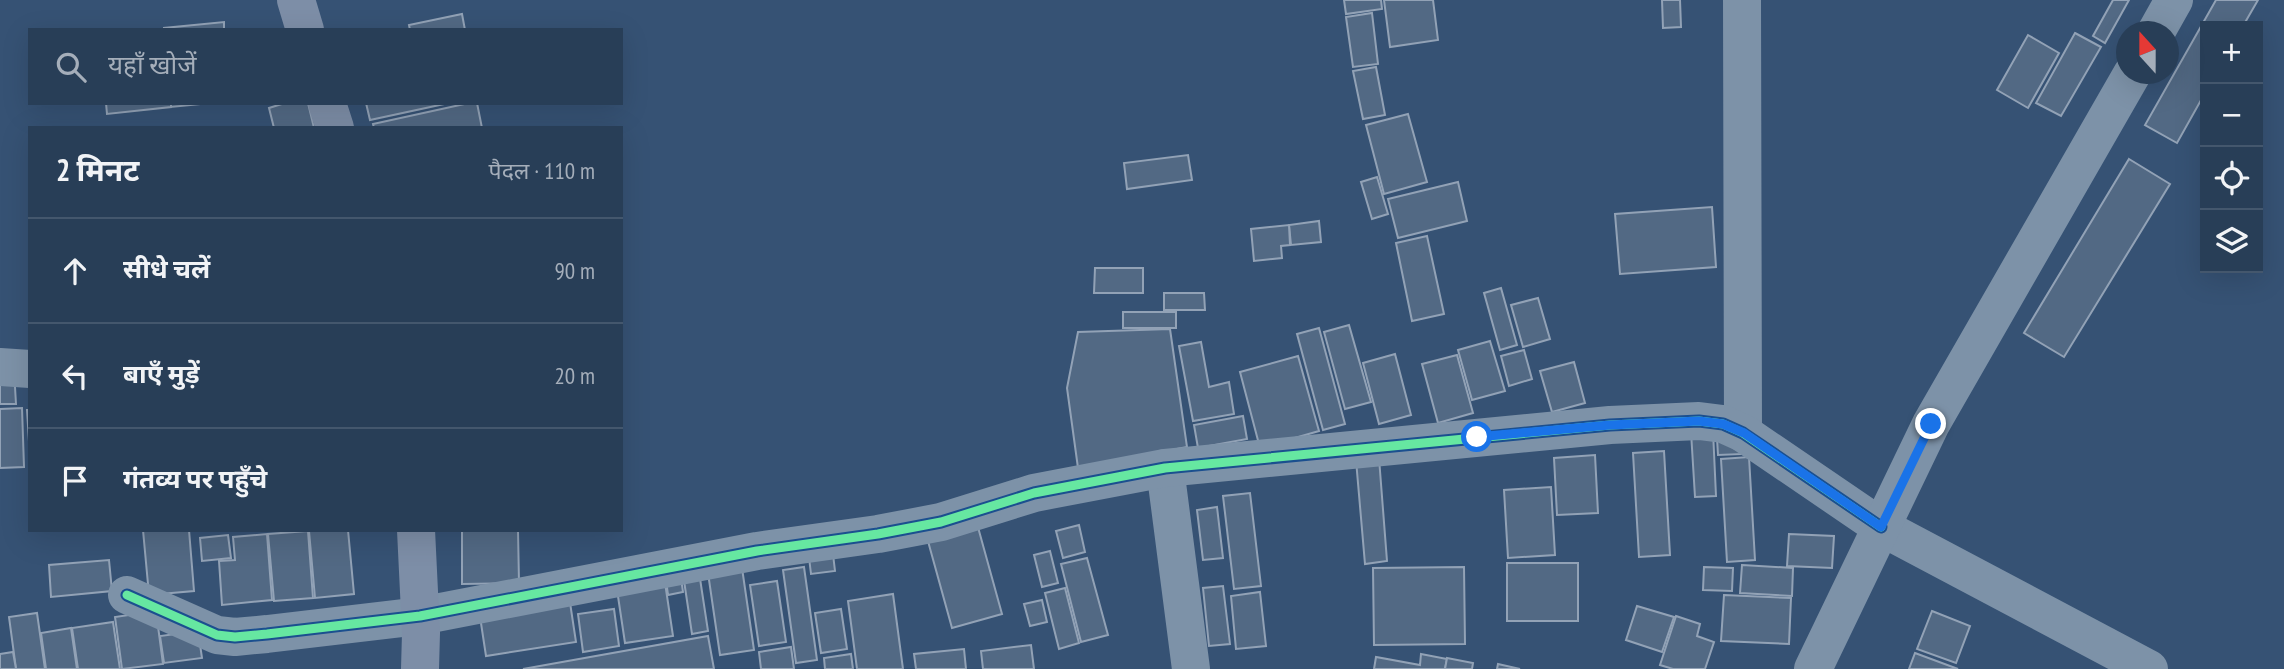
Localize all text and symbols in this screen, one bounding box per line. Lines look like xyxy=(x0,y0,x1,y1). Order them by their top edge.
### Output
north arrow xyxy=(2116,21,2179,84)
map controls xyxy=(2200,21,2263,273)
button: + xyxy=(2200,21,2263,84)
search box xyxy=(28,28,623,105)
icon: search xyxy=(52,48,90,86)
text: यहाँ खोजें xyxy=(108,48,196,81)
button: − xyxy=(2200,84,2263,147)
button: locate xyxy=(2200,147,2263,210)
text: 2 मिनट xyxy=(56,150,139,189)
text: पैदल · 110 m xyxy=(489,156,595,185)
button: layers xyxy=(2200,210,2263,273)
icon: ahead xyxy=(56,252,94,290)
text: सीधे चलें xyxy=(123,252,210,285)
text: 90 m xyxy=(554,256,595,285)
icon: left xyxy=(56,357,94,395)
text: बाएँ मुड़ें xyxy=(123,357,200,390)
text: 20 m xyxy=(554,361,595,390)
route end xyxy=(1915,408,1946,439)
route start xyxy=(1461,421,1492,452)
icon: arrive xyxy=(56,462,94,500)
text: गंतव्य पर पहुँचे xyxy=(123,462,267,495)

